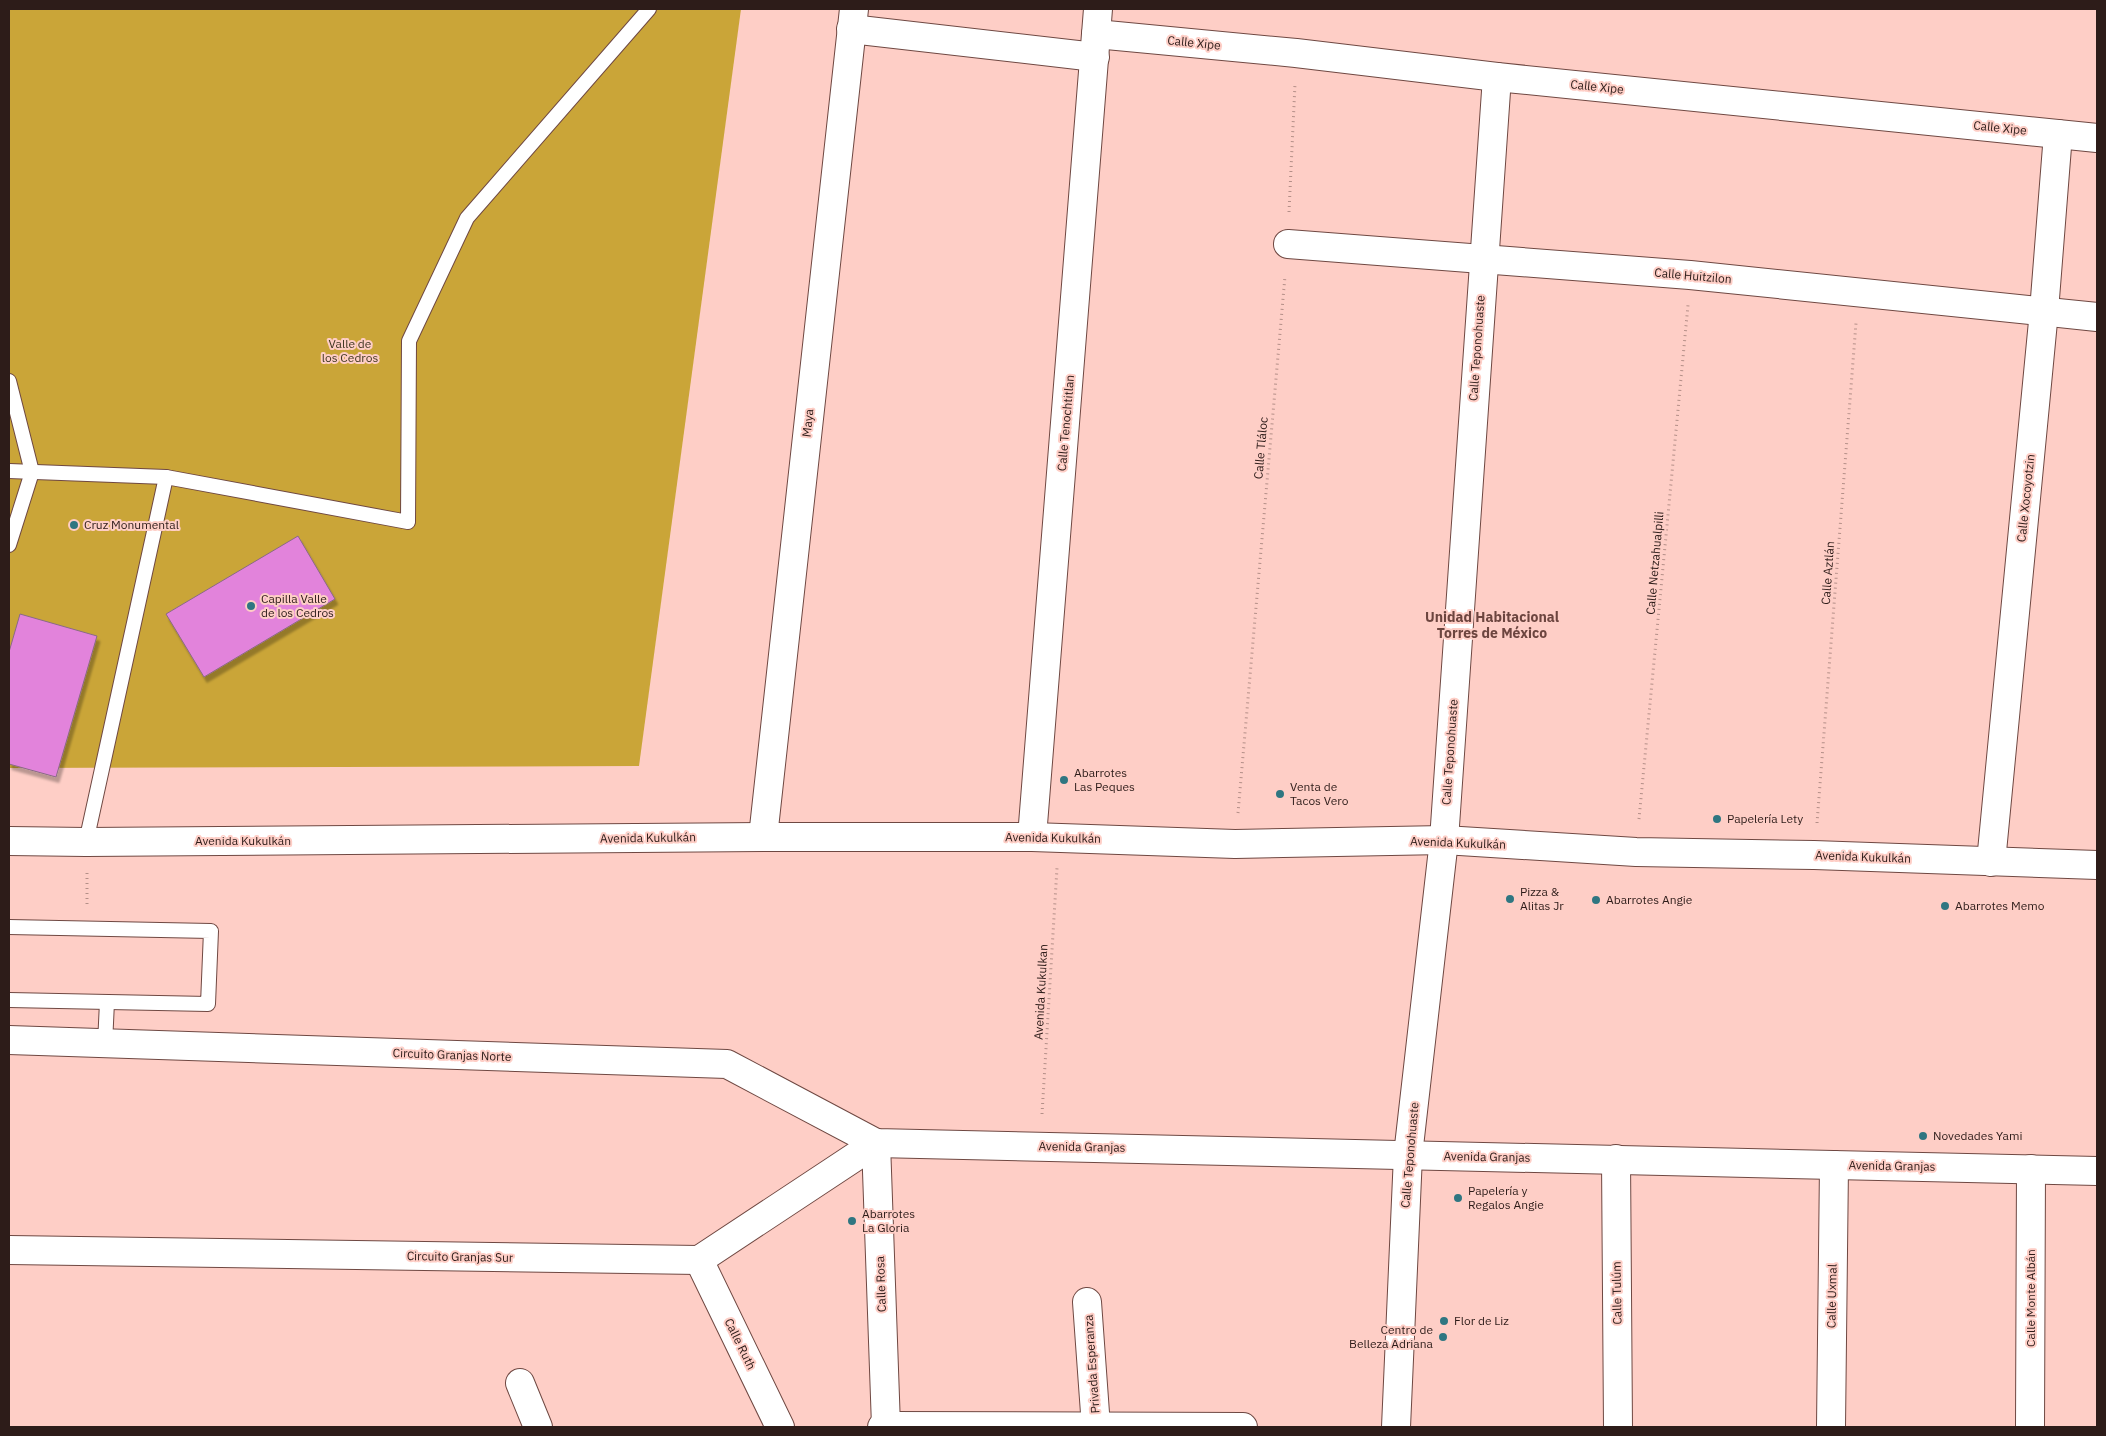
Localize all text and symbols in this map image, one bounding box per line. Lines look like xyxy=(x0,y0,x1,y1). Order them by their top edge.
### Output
street label: Calle Xipe xyxy=(1167,32,1222,53)
street label: Calle Xipe xyxy=(1570,76,1625,97)
street label: Calle Xipe xyxy=(1973,117,2028,138)
street label: Calle Huitzilon xyxy=(1654,265,1732,286)
street label: Calle Teponohuaste xyxy=(1465,294,1488,401)
park label: Valle de los Cedros xyxy=(322,336,378,365)
street label: Calle Tenochtitlan xyxy=(1054,374,1077,472)
street label: Maya xyxy=(799,407,817,438)
street label: Calle Tláloc xyxy=(1250,416,1271,480)
street label: Calle Xocoyotzin xyxy=(2013,453,2038,543)
street label: Calle Netzahualpilli xyxy=(1643,511,1666,615)
place label: Cruz Monumental xyxy=(84,517,179,532)
marker: Cruz Monumental xyxy=(68,519,80,531)
street label: Calle Aztlán xyxy=(1818,541,1837,605)
place label: Capilla Valle de los Cedros xyxy=(261,591,334,620)
marker: Capilla Valle de los Cedros xyxy=(245,600,257,612)
district label: Unidad Habitacional Torres de México xyxy=(1425,608,1559,642)
street label: Calle Teponohuaste xyxy=(1438,698,1461,805)
place label: Abarrotes Las Peques xyxy=(1074,765,1135,794)
marker: Abarrotes Las Peques xyxy=(1058,774,1070,786)
place label: Venta de Tacos Vero xyxy=(1290,779,1349,808)
marker: Venta de Tacos Vero xyxy=(1274,788,1286,800)
place label: Papelería Lety xyxy=(1727,811,1803,826)
marker: Papelería Lety xyxy=(1711,813,1723,825)
street label: Avenida Kukulkán xyxy=(600,829,696,846)
street label: Avenida Kukulkán xyxy=(1005,829,1101,846)
street label: Avenida Kukulkán xyxy=(195,833,291,848)
street label: Avenida Kukulkán xyxy=(1410,833,1506,852)
street label: Avenida Kukulkán xyxy=(1815,847,1911,866)
place label: Pizza & Alitas Jr xyxy=(1520,884,1564,913)
place label: Abarrotes Angie xyxy=(1606,892,1693,907)
marker: Pizza & Alitas Jr xyxy=(1504,893,1516,905)
marker: Abarrotes Angie xyxy=(1590,894,1602,906)
place label: Abarrotes Memo xyxy=(1955,898,2045,913)
marker: Abarrotes Memo xyxy=(1939,900,1951,912)
street label: Avenida Kukulkan xyxy=(1031,944,1051,1040)
street label: Circuito Granjas Norte xyxy=(392,1045,512,1064)
street label: Calle Teponohuaste xyxy=(1397,1101,1422,1209)
place label: Novedades Yami xyxy=(1933,1128,2023,1143)
marker: Novedades Yami xyxy=(1917,1130,1929,1142)
street label: Avenida Granjas xyxy=(1038,1138,1126,1155)
street label: Avenida Granjas xyxy=(1443,1148,1531,1165)
street label: Avenida Granjas xyxy=(1848,1157,1936,1174)
place label: Papelería y Regalos Angie xyxy=(1468,1183,1544,1212)
marker: Papelería y Regalos Angie xyxy=(1452,1192,1464,1204)
place label: Abarrotes La Gloria xyxy=(862,1206,915,1235)
marker: Abarrotes La Gloria xyxy=(846,1215,858,1227)
street label: Circuito Granjas Sur xyxy=(407,1248,514,1265)
street label: Calle Monte Albán xyxy=(2023,1249,2038,1347)
street label: Calle Rosa xyxy=(872,1255,889,1312)
street label: Calle Tulúm xyxy=(1608,1261,1625,1325)
street label: Calle Uxmal xyxy=(1823,1264,1840,1328)
place label: Flor de Liz xyxy=(1454,1313,1509,1328)
street label: Privada Esperanza xyxy=(1081,1314,1102,1414)
marker: Flor de Liz xyxy=(1438,1315,1450,1327)
street label: Calle Ruth xyxy=(722,1316,759,1372)
place label: Centro de Belleza Adriana xyxy=(1349,1322,1434,1351)
marker: Centro de Belleza Adriana xyxy=(1437,1331,1449,1343)

